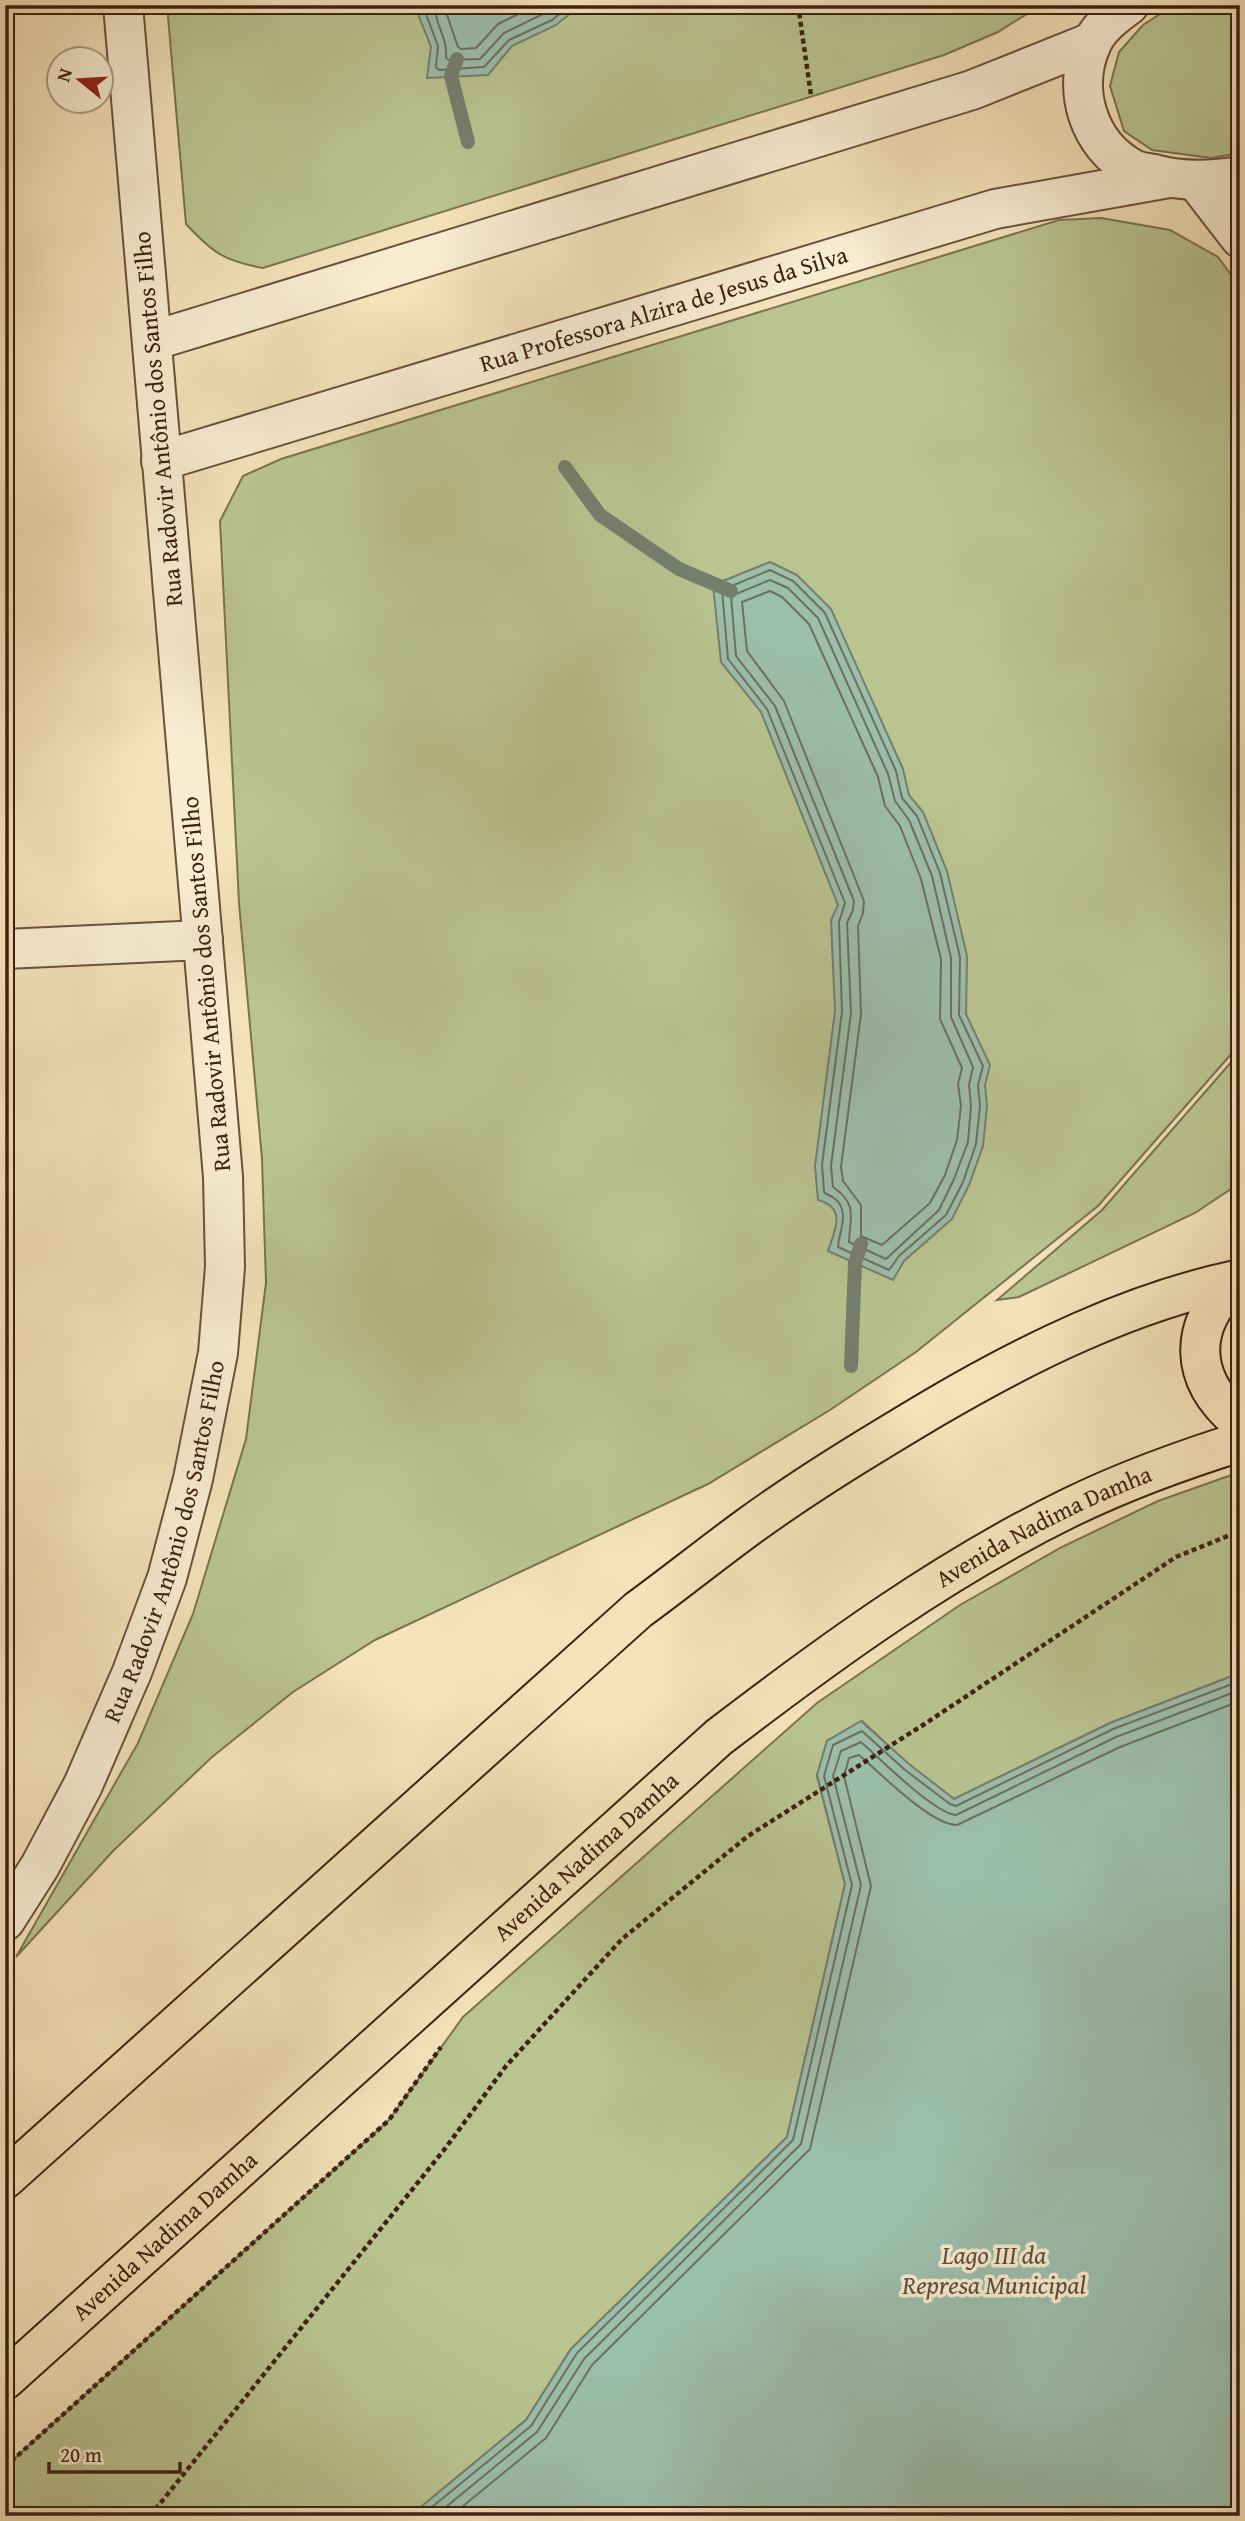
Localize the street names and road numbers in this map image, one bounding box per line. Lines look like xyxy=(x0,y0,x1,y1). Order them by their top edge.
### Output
street label: Rua Radovir Antônio dos Santos Filho xyxy=(124,230,191,608)
street label: Rua Professora Alzira de Jesus da Silva xyxy=(475,236,852,381)
street label: Rua Radovir Antônio dos Santos Filho xyxy=(172,795,239,1173)
street label: Rua Radovir Antônio dos Santos Filho xyxy=(94,1357,233,1728)
street label: Avenida Nadima Damha xyxy=(928,1456,1157,1596)
street label: Avenida Nadima Damha xyxy=(485,1763,687,1949)
street label: Avenida Nadima Damha xyxy=(64,2142,265,2329)

